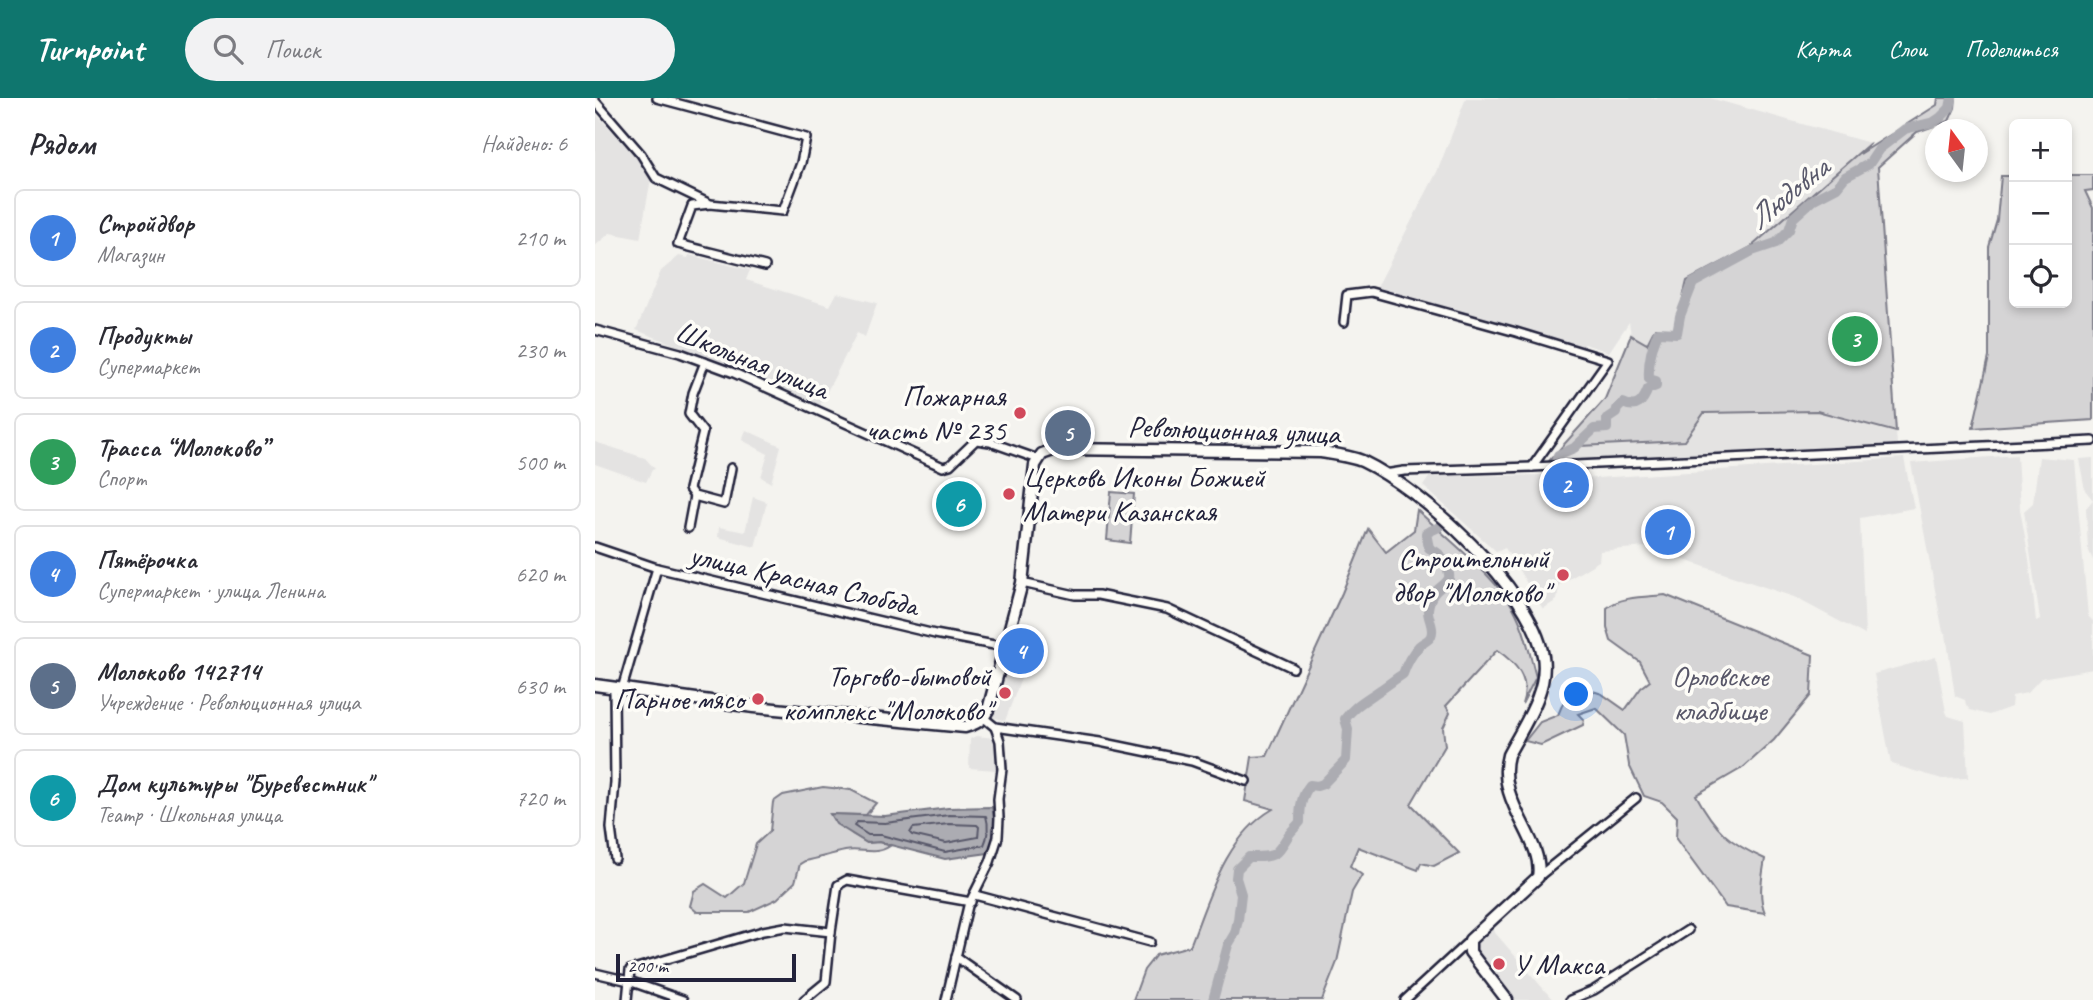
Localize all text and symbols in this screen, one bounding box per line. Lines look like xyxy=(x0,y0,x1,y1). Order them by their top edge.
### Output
search box xyxy=(185,18,675,81)
text: Turnpoint xyxy=(35,28,143,70)
icon: search xyxy=(209,30,247,68)
text: Поиск xyxy=(265,33,320,66)
text: Карта xyxy=(1796,34,1850,64)
text: Слои xyxy=(1888,34,1927,64)
text: Поделиться xyxy=(1965,34,2058,64)
north arrow xyxy=(1925,119,1988,182)
map controls xyxy=(2009,119,2072,308)
button: + xyxy=(2009,119,2072,182)
text: Рядом xyxy=(28,125,95,163)
text: Найдено: 6 xyxy=(481,129,567,158)
water label: Людовна xyxy=(1739,145,1840,238)
button: − xyxy=(2009,182,2072,245)
text: Стройдвор xyxy=(97,207,194,240)
text: 1 xyxy=(48,224,58,253)
text: 210 m xyxy=(516,224,565,253)
text: Магазин xyxy=(97,240,164,269)
button: locate xyxy=(2009,245,2072,308)
street label: Школьная улица xyxy=(670,312,837,409)
pin: 3 xyxy=(1832,313,1878,365)
text: Продукты xyxy=(97,319,191,352)
text: 2 xyxy=(48,336,58,365)
text: 230 m xyxy=(516,336,565,365)
text: Супермаркет xyxy=(97,352,200,381)
place label: Пожарная часть № 235 xyxy=(866,377,1007,449)
marker: Пожарная часть № 235 xyxy=(1012,405,1028,421)
pin: 5 xyxy=(1045,407,1091,459)
street label: Революционная улица xyxy=(1127,407,1343,453)
text: Трасса “Молоково” xyxy=(97,431,267,464)
text: 3 xyxy=(48,448,58,477)
text: 500 m xyxy=(516,448,565,477)
place label: Церковь Иконы Божией Матери Казанская xyxy=(1023,458,1266,530)
pin: 2 xyxy=(1543,459,1589,511)
text: Спорт xyxy=(97,464,147,493)
pin: 6 xyxy=(936,478,982,530)
marker: Церковь Иконы Божией Матери Казанская xyxy=(1001,486,1017,502)
pin: 1 xyxy=(1645,506,1691,558)
street label: улица Красная Слобода xyxy=(684,535,924,625)
place label: Строительный двор "Молоково" xyxy=(1393,539,1555,611)
text: Пятёрочка xyxy=(97,543,197,576)
text: 4 xyxy=(48,560,58,589)
text: 620 m xyxy=(516,560,565,589)
marker: Строительный двор "Молоково" xyxy=(1555,567,1571,583)
text: Супермаркет · улица Ленина xyxy=(97,576,324,605)
pin: 4 xyxy=(998,625,1044,677)
text: Молоково 142714 xyxy=(97,655,260,688)
place label: Торгово-бытовой комплекс "Молоково" xyxy=(783,657,997,729)
park label: Орловское кладбище xyxy=(1672,657,1771,729)
text: 5 xyxy=(48,672,58,701)
text: 630 m xyxy=(516,672,565,701)
your location xyxy=(1559,677,1593,711)
place label: Парное мясо xyxy=(614,680,747,718)
marker: Торгово-бытовой комплекс "Молоково" xyxy=(997,685,1013,701)
text: Учреждение · Революционная улица xyxy=(97,688,360,717)
marker: Парное мясо xyxy=(750,691,766,707)
text: Дом культуры "Буревестник" xyxy=(97,767,372,800)
text: 6 xyxy=(48,784,58,813)
text: 720 m xyxy=(516,784,565,813)
text: Театр · Школьная улица xyxy=(97,800,282,829)
place label: У Макса xyxy=(1513,945,1606,983)
scale bar xyxy=(616,951,796,983)
text: 200 m xyxy=(627,954,668,978)
marker: У Макса xyxy=(1491,956,1507,972)

